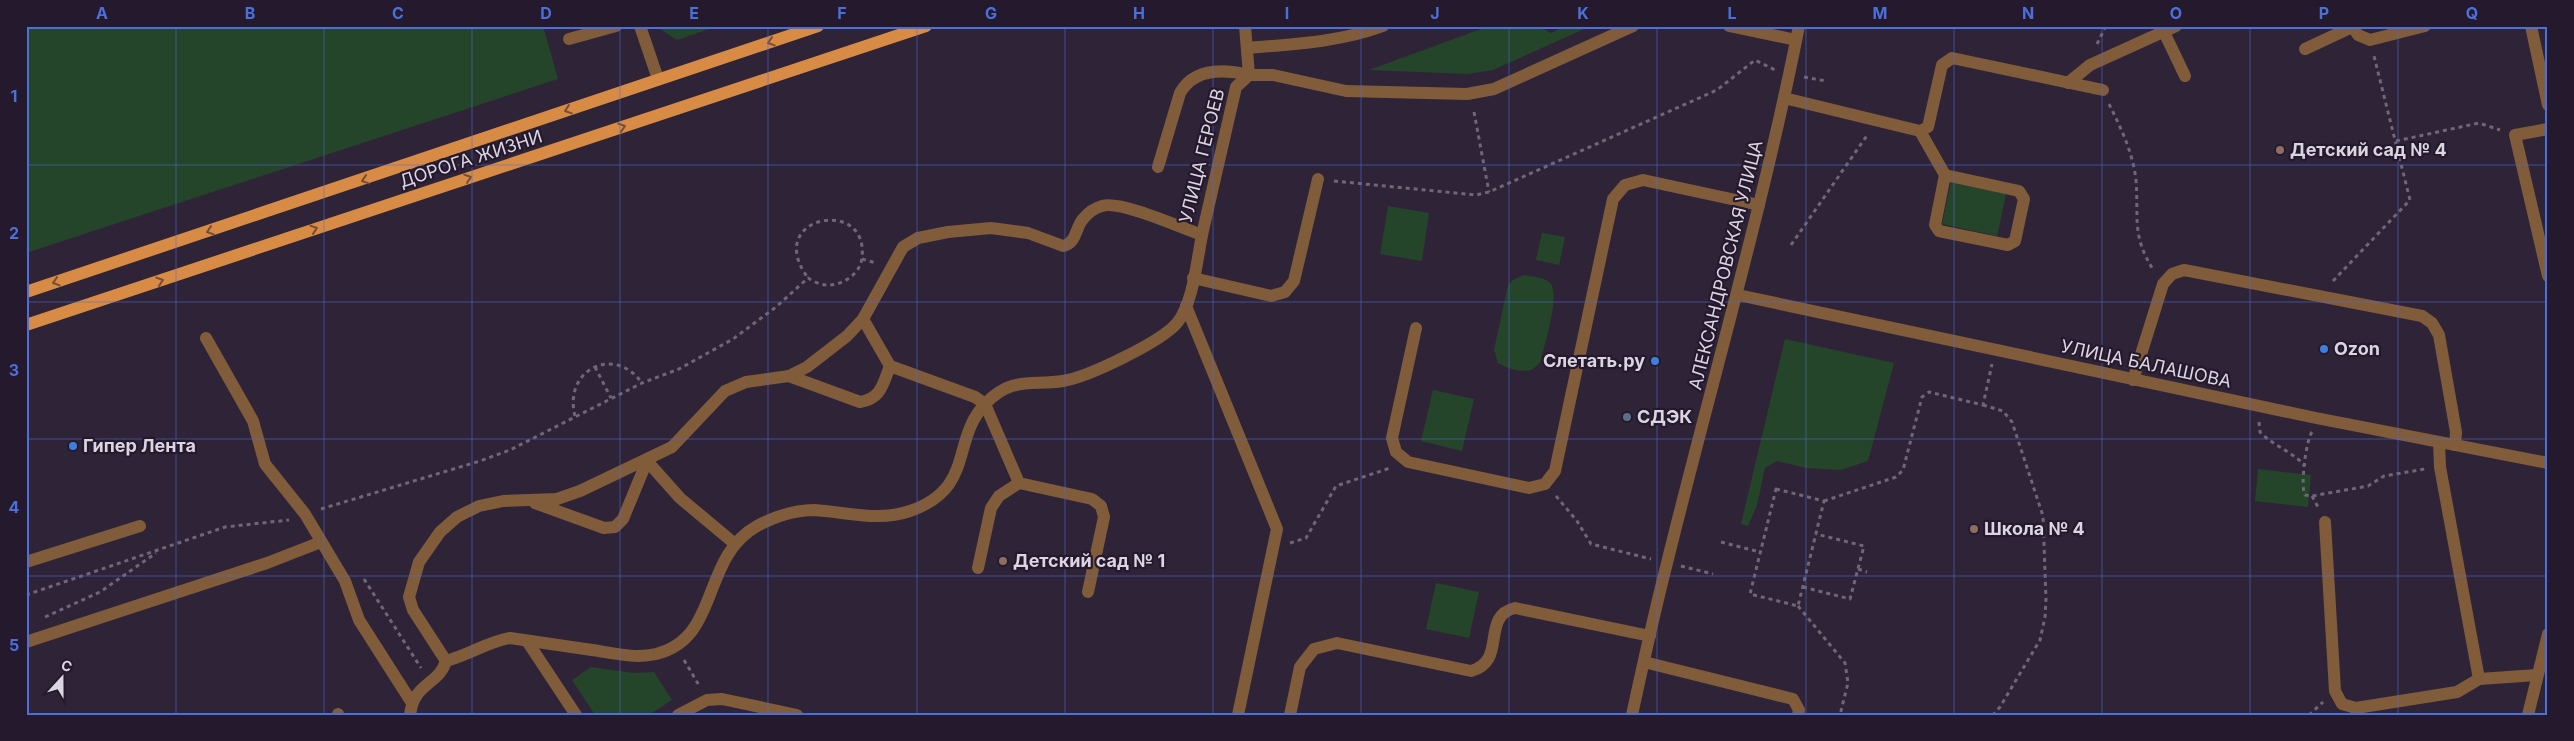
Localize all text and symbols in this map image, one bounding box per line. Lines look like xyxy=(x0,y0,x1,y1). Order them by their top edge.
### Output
text: A xyxy=(96,3,108,23)
text: B xyxy=(245,3,255,23)
text: C xyxy=(392,3,404,23)
text: D xyxy=(540,3,552,23)
text: E xyxy=(689,3,699,23)
text: F xyxy=(837,3,847,23)
text: G xyxy=(985,3,997,23)
text: H xyxy=(1133,3,1145,23)
text: I xyxy=(1285,3,1289,23)
text: J xyxy=(1430,3,1440,23)
text: K xyxy=(1577,3,1589,23)
text: L xyxy=(1727,3,1737,23)
text: M xyxy=(1873,3,1887,23)
text: N xyxy=(2022,3,2034,23)
text: O xyxy=(2170,3,2182,23)
text: P xyxy=(2319,3,2329,23)
text: Q xyxy=(2466,3,2478,23)
one-way arrow xyxy=(768,36,776,46)
text: 1 xyxy=(11,86,17,106)
street label: УЛИЦА ГЕРОЕВ xyxy=(1175,86,1228,225)
one-way arrow xyxy=(564,105,573,115)
one-way arrow xyxy=(618,123,626,133)
street label: ДОРОГА ЖИЗНИ xyxy=(397,126,545,192)
street label: АЛЕКСАНДРОВСКАЯ УЛИЦА xyxy=(1684,138,1767,392)
place label: Детский сад № 4 xyxy=(2290,139,2447,160)
marker: Детский сад № 4 xyxy=(2274,144,2286,156)
one-way arrow xyxy=(361,174,369,184)
one-way arrow xyxy=(463,174,472,184)
text: 2 xyxy=(9,223,19,243)
one-way arrow xyxy=(207,225,215,235)
one-way arrow xyxy=(309,225,318,235)
one-way arrow xyxy=(53,276,61,286)
one-way arrow xyxy=(155,276,163,286)
street label: УЛИЦА БАЛАШОВА xyxy=(2059,335,2233,392)
place label: Ozon xyxy=(2334,338,2380,359)
marker: Ozon xyxy=(2318,343,2330,355)
place label: Слетать.ру xyxy=(1543,350,1645,371)
marker: Слетать.ру xyxy=(1649,355,1661,367)
text: 3 xyxy=(9,360,19,380)
place label: СДЭК xyxy=(1637,406,1692,427)
marker: СДЭК xyxy=(1621,411,1633,423)
place label: Гипер Лента xyxy=(83,435,196,456)
marker: Гипер Лента xyxy=(67,440,79,452)
text: 4 xyxy=(9,497,20,517)
place label: Школа № 4 xyxy=(1984,518,2085,539)
marker: Школа № 4 xyxy=(1968,523,1980,535)
place label: Детский сад № 1 xyxy=(1013,550,1165,571)
marker: Детский сад № 1 xyxy=(997,555,1009,567)
text: 5 xyxy=(9,635,19,655)
north arrow xyxy=(38,654,88,704)
text: С xyxy=(59,656,75,675)

